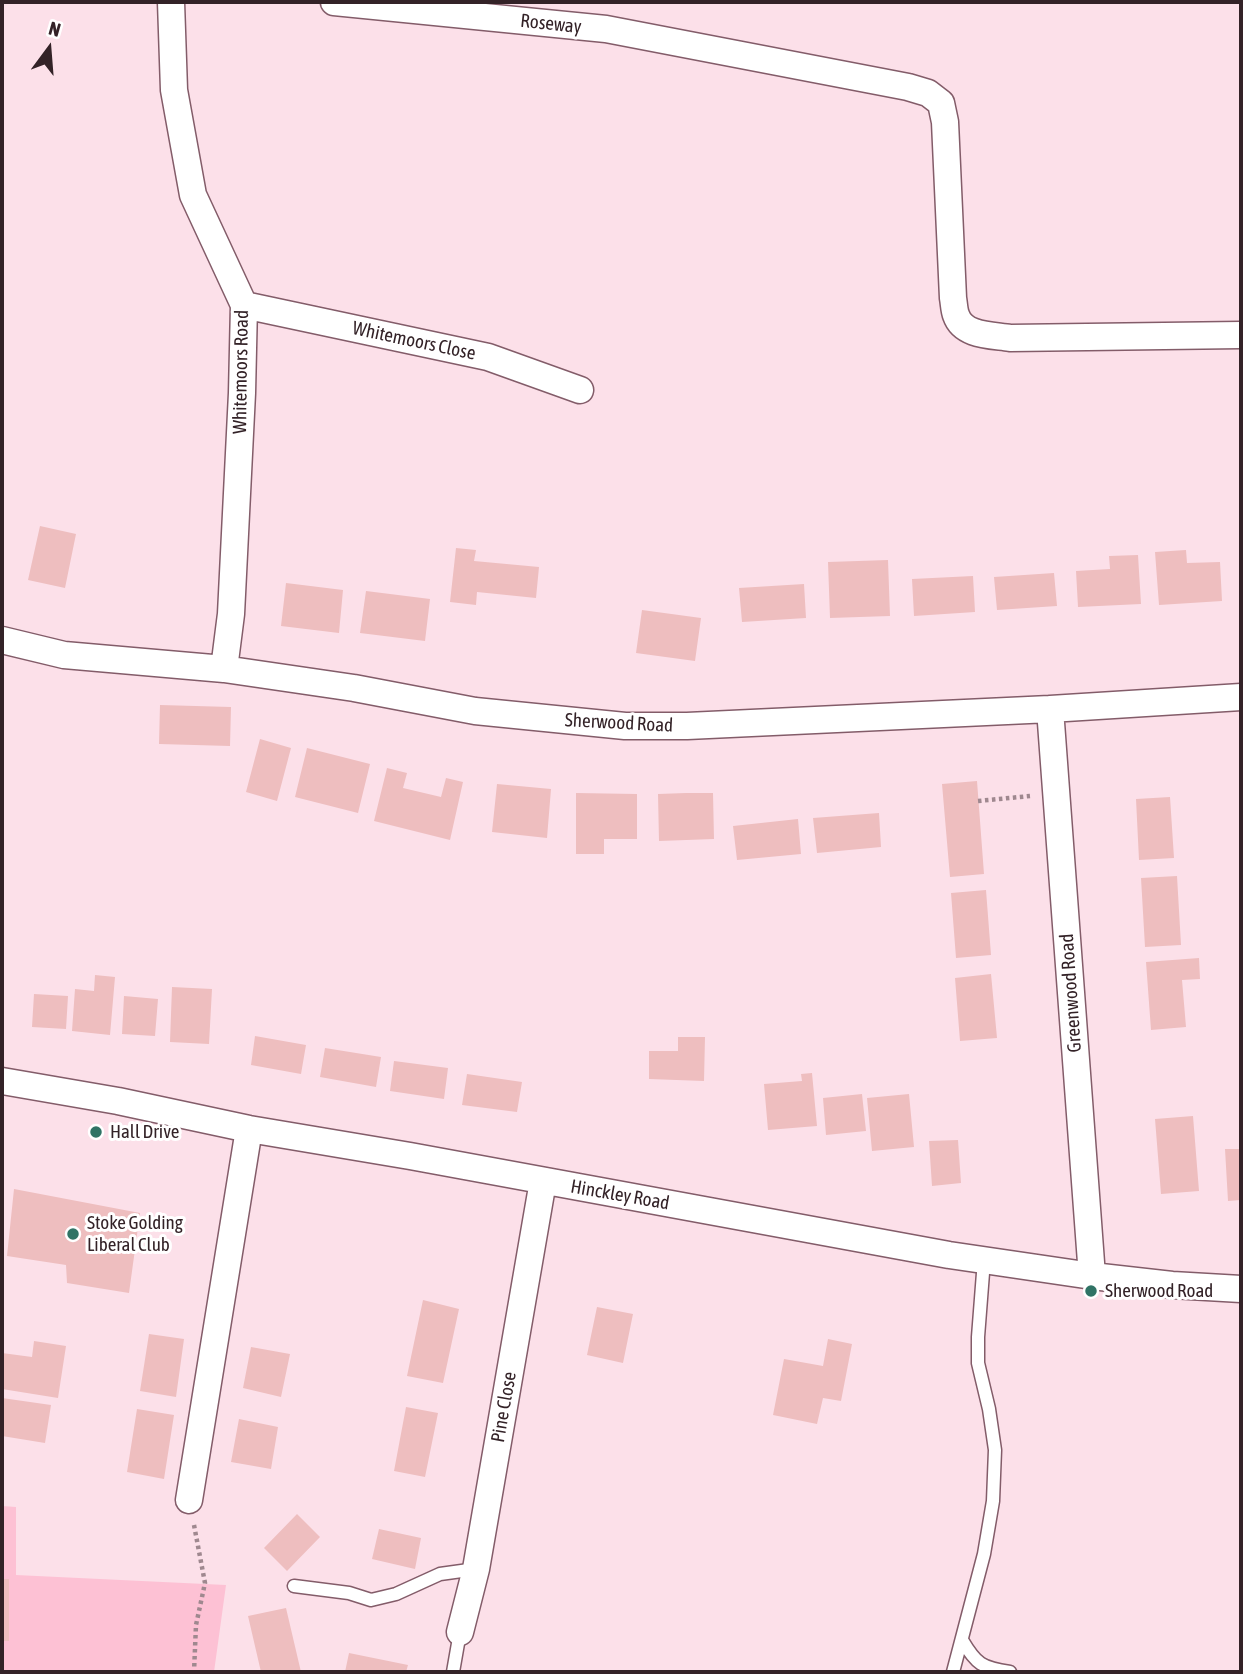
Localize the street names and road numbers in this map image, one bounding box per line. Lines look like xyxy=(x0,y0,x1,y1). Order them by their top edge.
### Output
street label: Roseway xyxy=(519,9,583,39)
street label: Whitemoors Road xyxy=(229,310,253,434)
street label: Whitemoors Close xyxy=(350,317,478,365)
street label: Sherwood Road xyxy=(564,709,674,737)
street label: Greenwood Road xyxy=(1055,933,1087,1053)
street label: Hinckley Road xyxy=(569,1175,671,1215)
street label: Pine Close xyxy=(487,1370,521,1444)

